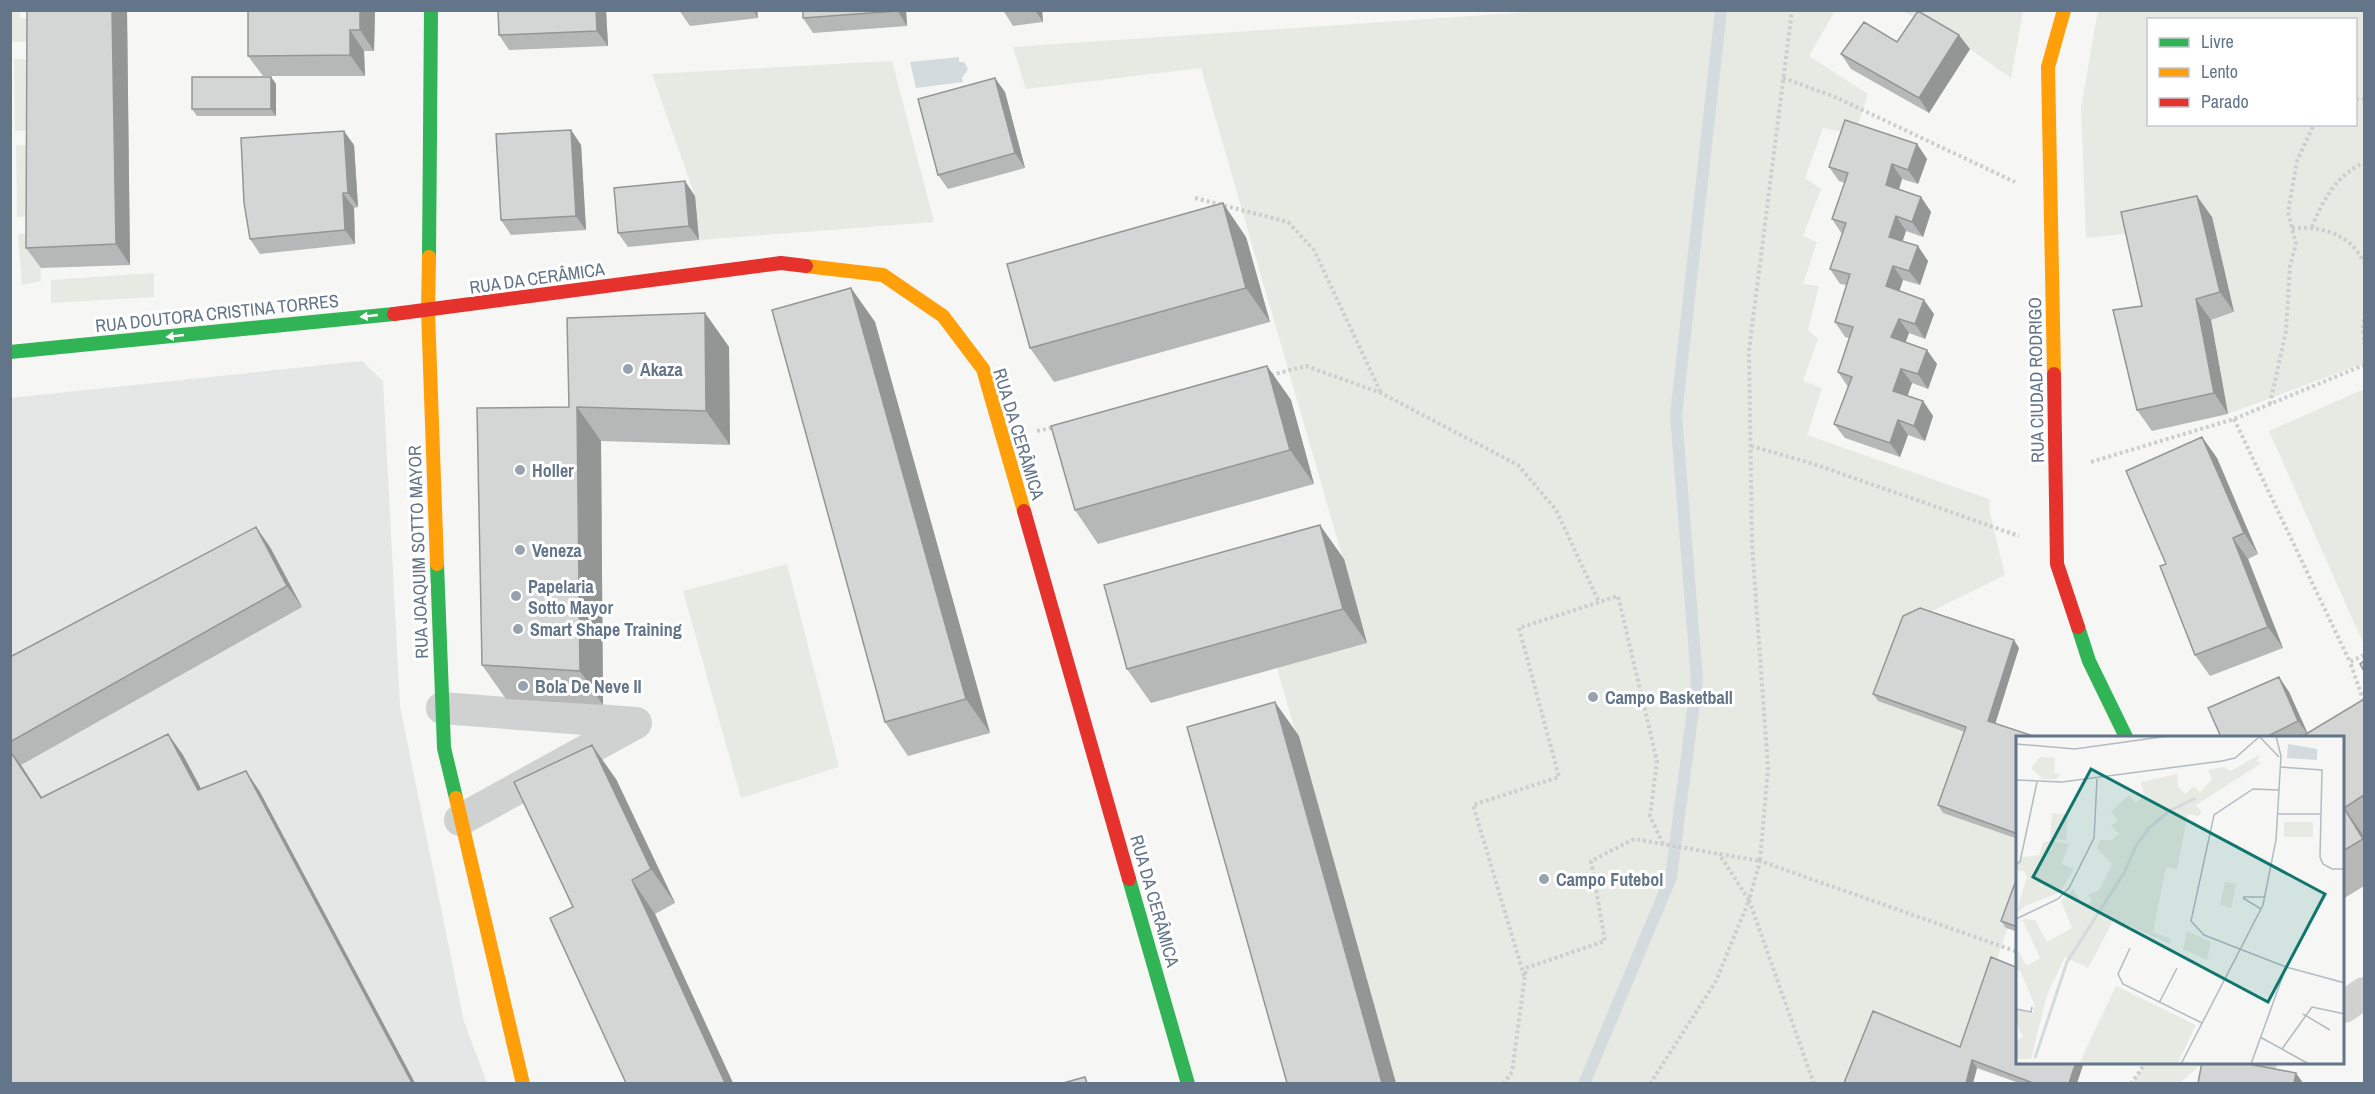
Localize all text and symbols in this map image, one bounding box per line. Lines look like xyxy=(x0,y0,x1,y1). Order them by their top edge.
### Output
legend xyxy=(2147,18,2357,126)
text: Livre xyxy=(2201,29,2234,54)
text: Lento xyxy=(2201,59,2238,84)
text: Parado xyxy=(2201,89,2249,114)
street label: RUA DA CERÂMICA xyxy=(468,256,606,300)
street label: RUA DOUTORA CRISTINA TORRES xyxy=(94,288,340,338)
street label: RUA CIUDAD RODRIGO xyxy=(2022,297,2050,463)
one-way arrow xyxy=(360,311,379,321)
one-way arrow xyxy=(166,331,185,341)
place label: Akaza xyxy=(640,357,683,382)
marker: Akaza xyxy=(621,362,635,376)
street label: RUA DA CERÂMICA xyxy=(987,365,1051,503)
street label: RUA JOAQUIM SOTTO MAYOR xyxy=(402,445,434,659)
place label: Holler xyxy=(532,458,574,483)
marker: Holler xyxy=(513,463,527,477)
place label: Veneza xyxy=(532,538,583,563)
marker: Veneza xyxy=(513,543,527,557)
place label: Papelaria Sotto Mayor xyxy=(528,574,614,620)
marker: Papelaria Sotto Mayor xyxy=(509,589,523,603)
place label: Smart Shape Training xyxy=(530,617,682,642)
marker: Smart Shape Training xyxy=(511,622,525,636)
place label: Bola De Neve II xyxy=(535,674,642,699)
marker: Bola De Neve II xyxy=(516,679,530,693)
place label: Campo Basketball xyxy=(1605,685,1733,710)
marker: Campo Basketball xyxy=(1586,690,1600,704)
inset map xyxy=(2016,736,2345,1064)
street label: RUA DA CERÂMICA xyxy=(1124,832,1186,970)
place label: Campo Futebol xyxy=(1556,867,1663,892)
marker: Campo Futebol xyxy=(1537,872,1551,886)

